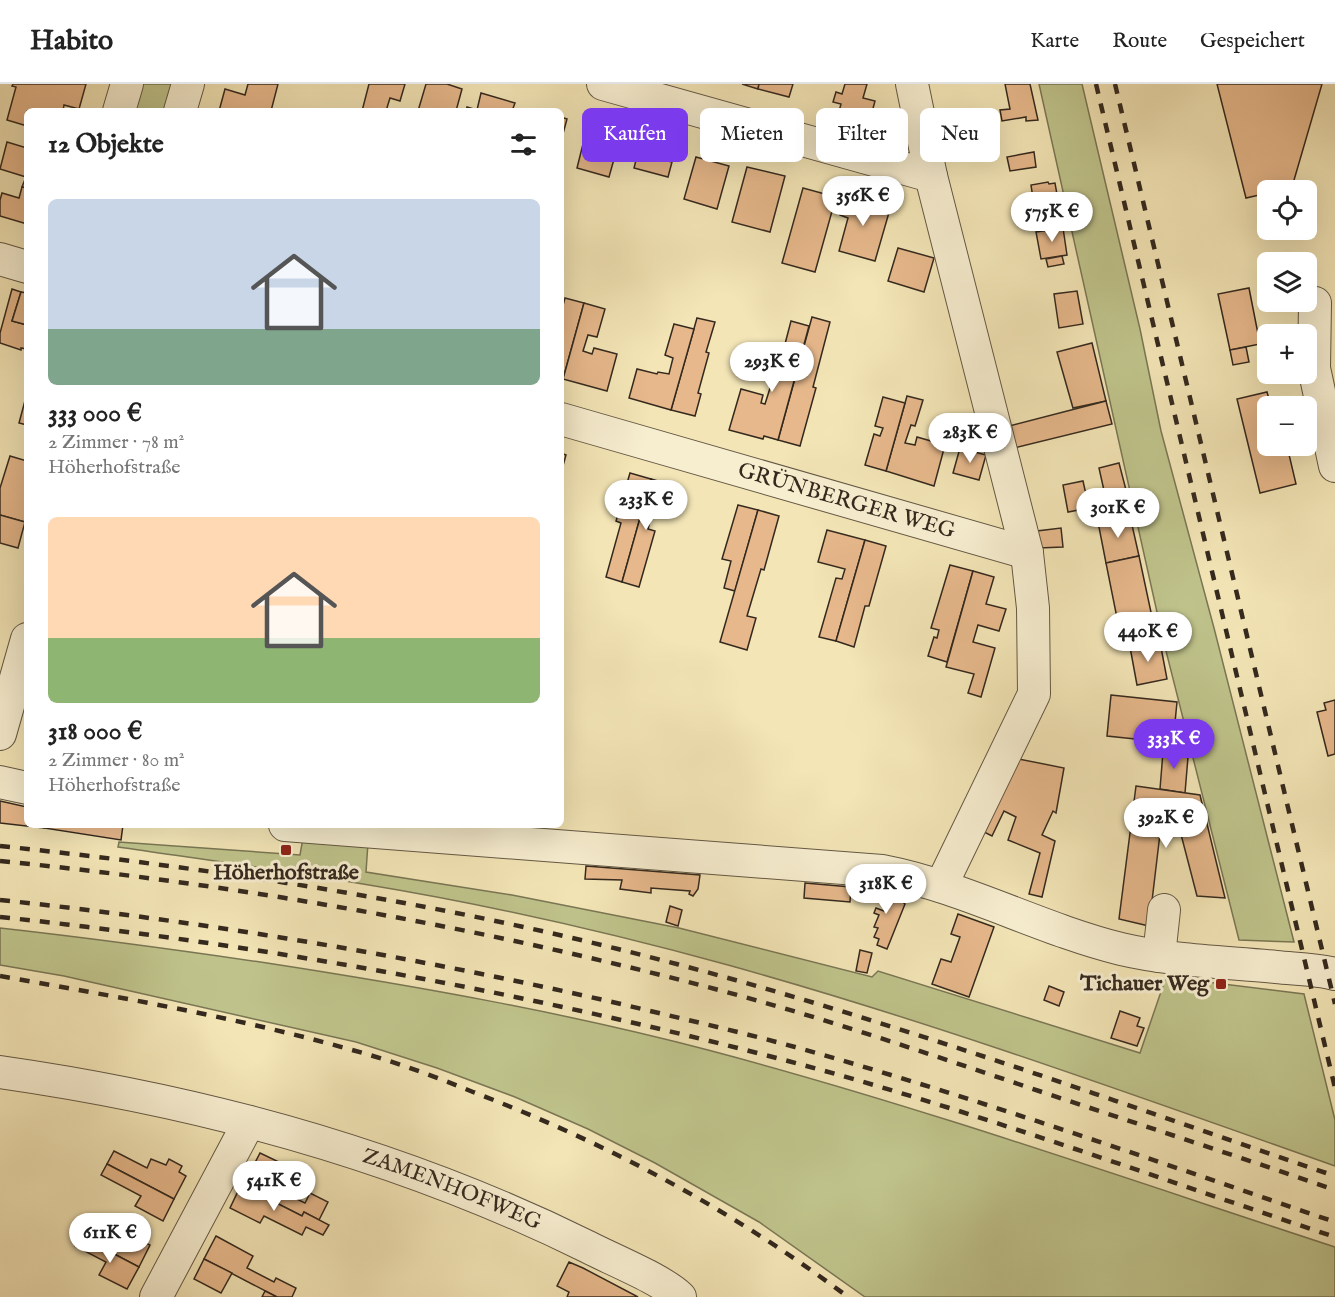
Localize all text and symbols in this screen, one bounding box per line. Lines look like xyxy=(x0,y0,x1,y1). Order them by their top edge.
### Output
text: Habito xyxy=(30,24,113,59)
text: Karte xyxy=(1030,28,1079,55)
text: Route xyxy=(1112,28,1167,55)
text: Gespeichert xyxy=(1200,28,1305,55)
chip: Kaufen xyxy=(582,108,688,162)
chip: Mieten xyxy=(700,108,804,162)
chip: Filter xyxy=(816,108,908,162)
chip: Neu xyxy=(920,108,1000,162)
text: 12 Objekte xyxy=(48,128,164,161)
icon: filters xyxy=(507,128,540,161)
pin: 356K € xyxy=(814,176,912,227)
map controls xyxy=(1257,180,1317,456)
button: locate xyxy=(1257,180,1317,240)
text: 356K € xyxy=(836,183,890,208)
pin: 575K € xyxy=(1003,192,1101,243)
text: 575K € xyxy=(1025,199,1079,224)
icon: home xyxy=(240,238,348,346)
button: layers xyxy=(1257,252,1317,312)
button: + xyxy=(1257,324,1317,384)
pin: 293K € xyxy=(723,342,821,393)
text: 293K € xyxy=(744,349,800,374)
button: − xyxy=(1257,396,1317,456)
text: 333 000 € xyxy=(48,397,142,430)
pin: 283K € xyxy=(921,413,1019,464)
text: 283K € xyxy=(942,420,998,445)
text: 2 Zimmer · 78 m² xyxy=(48,430,184,455)
text: Höherhofstraße xyxy=(48,455,181,480)
street label: GRÜNBERGER WEG xyxy=(734,457,959,546)
pin: 233K € xyxy=(597,480,695,531)
text: 233K € xyxy=(619,487,673,512)
pin: 301K € xyxy=(1069,488,1167,539)
text: 301K € xyxy=(1090,495,1146,520)
icon: home xyxy=(240,556,348,664)
pin: 440K € xyxy=(1099,612,1197,663)
text: 440K € xyxy=(1118,619,1178,644)
text: 318 000 € xyxy=(48,715,143,748)
pin: 333K € xyxy=(1125,719,1223,770)
text: 333K € xyxy=(1148,726,1200,751)
text: 2 Zimmer · 80 m² xyxy=(48,748,185,773)
text: Höherhofstraße xyxy=(48,773,181,798)
pin: 392K € xyxy=(1117,798,1215,849)
text: 392K € xyxy=(1138,805,1194,830)
marker: Höherhofstraße xyxy=(279,843,293,857)
place label: Höherhofstraße xyxy=(213,859,359,887)
pin: 318K € xyxy=(837,864,935,915)
text: 318K € xyxy=(859,871,913,896)
place label: Tichauer Weg xyxy=(1079,970,1210,998)
marker: Tichauer Weg xyxy=(1214,977,1228,991)
street label: ZAMENHOFWEG xyxy=(359,1142,546,1237)
pin: 541K € xyxy=(225,1161,323,1212)
text: 541K € xyxy=(247,1168,301,1193)
pin: 611K € xyxy=(61,1213,159,1264)
text: 611K € xyxy=(83,1220,137,1245)

